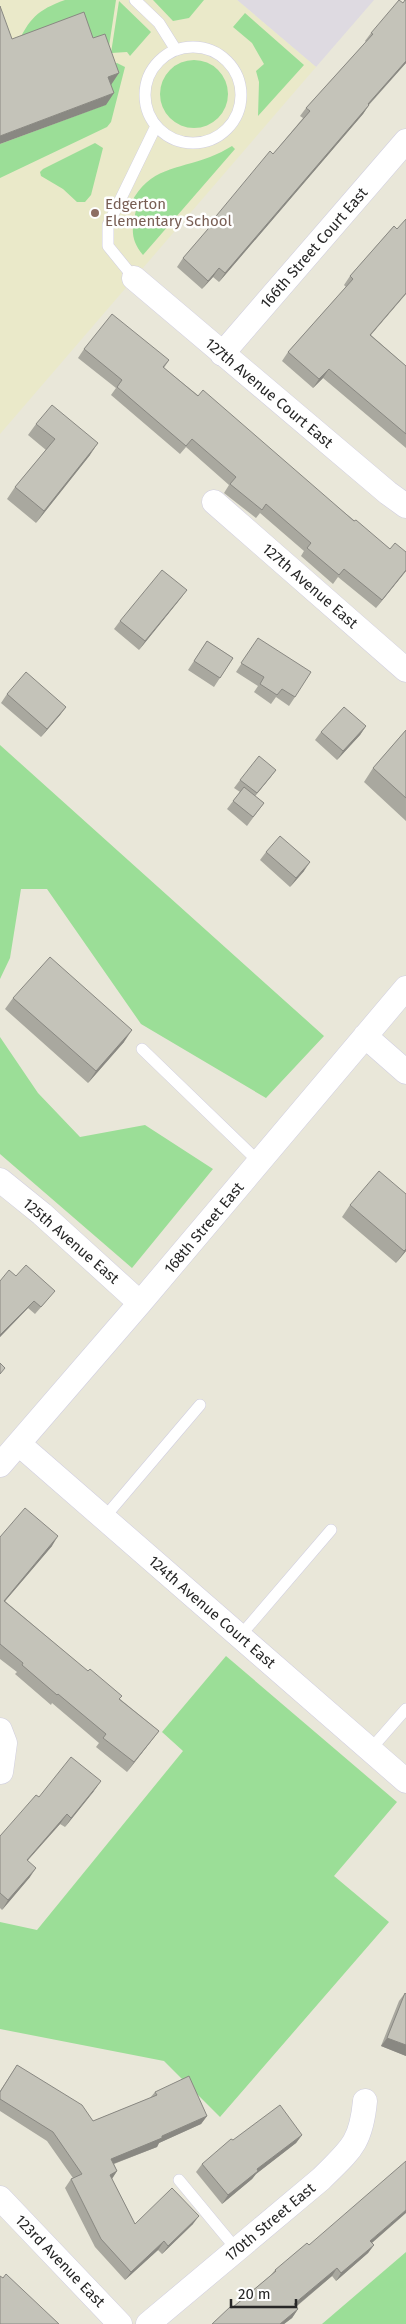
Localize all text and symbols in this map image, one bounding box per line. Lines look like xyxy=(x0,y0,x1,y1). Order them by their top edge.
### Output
street label: 166th Street Court East xyxy=(257,183,372,312)
place label: Edgerton Elementary School xyxy=(105,195,233,230)
marker: Edgerton Elementary School xyxy=(89,207,101,219)
street label: 127th Avenue Court East xyxy=(201,334,337,452)
street label: 127th Avenue East xyxy=(259,540,362,633)
street label: 168th Street East xyxy=(161,1178,248,1277)
street label: 125th Avenue East xyxy=(19,1194,123,1288)
street label: 124th Avenue Court East xyxy=(145,1552,280,1672)
street label: 170th Street East xyxy=(221,2179,319,2265)
street label: 123rd Avenue East xyxy=(11,2211,109,2311)
scale bar xyxy=(231,2276,296,2308)
text: 20 m xyxy=(238,2285,271,2303)

